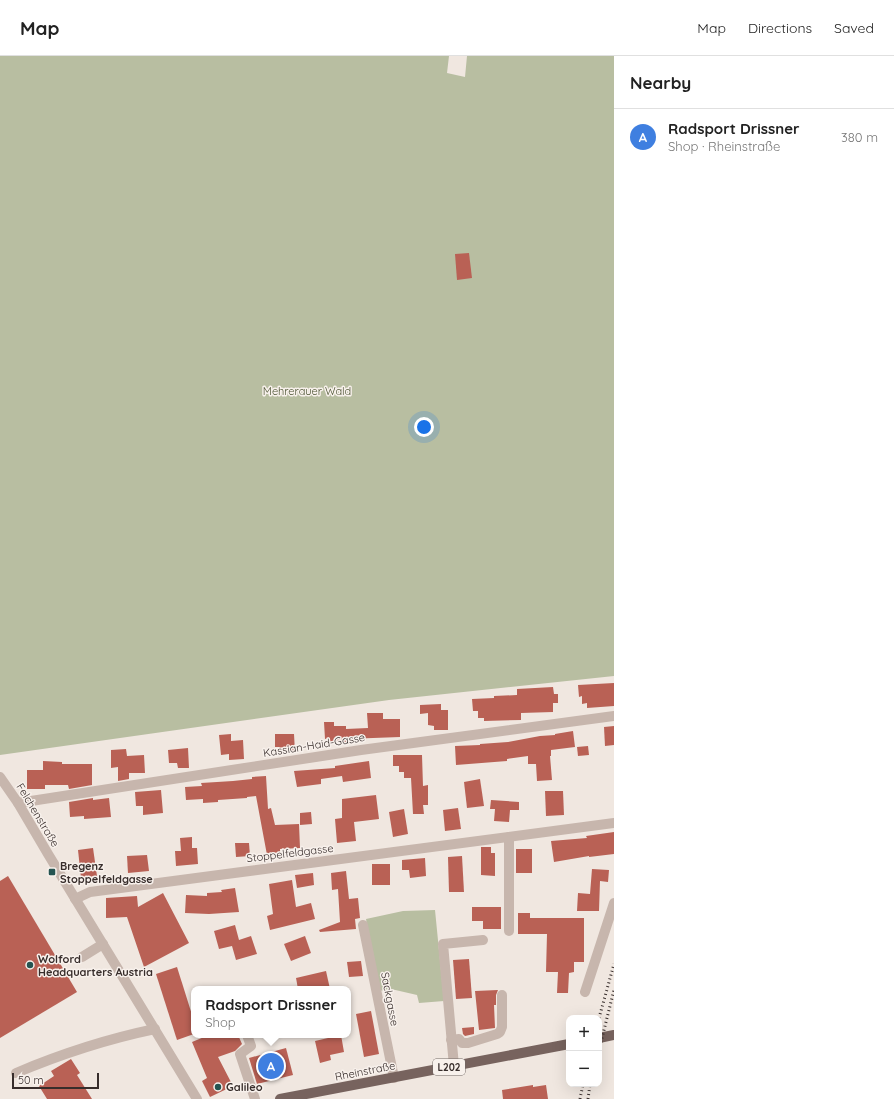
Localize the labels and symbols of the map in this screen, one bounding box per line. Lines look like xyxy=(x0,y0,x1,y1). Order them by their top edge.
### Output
park label: Mehrerauer Wald xyxy=(263,384,351,398)
your location xyxy=(414,417,434,437)
street label: Kassian-Haid-Gasse xyxy=(262,730,366,760)
street label: Felchenstraße xyxy=(14,781,62,849)
street label: Stoppelfeldgasse xyxy=(246,841,334,865)
place label: Bregenz Stoppelfeldgasse xyxy=(60,859,153,886)
marker: Bregenz Stoppelfeldgasse xyxy=(47,867,57,877)
place label: Wolford Headquarters Austria xyxy=(38,952,153,979)
marker: Wolford Headquarters Austria xyxy=(25,960,35,970)
street label: Sackgasse xyxy=(378,971,402,1027)
pin: A xyxy=(258,1051,284,1081)
street label: Rheinstraße xyxy=(334,1058,396,1084)
road number: L202 xyxy=(433,1059,465,1075)
scale bar xyxy=(12,1071,99,1090)
place label: Galileo xyxy=(226,1080,263,1094)
marker: Galileo xyxy=(213,1082,223,1092)

